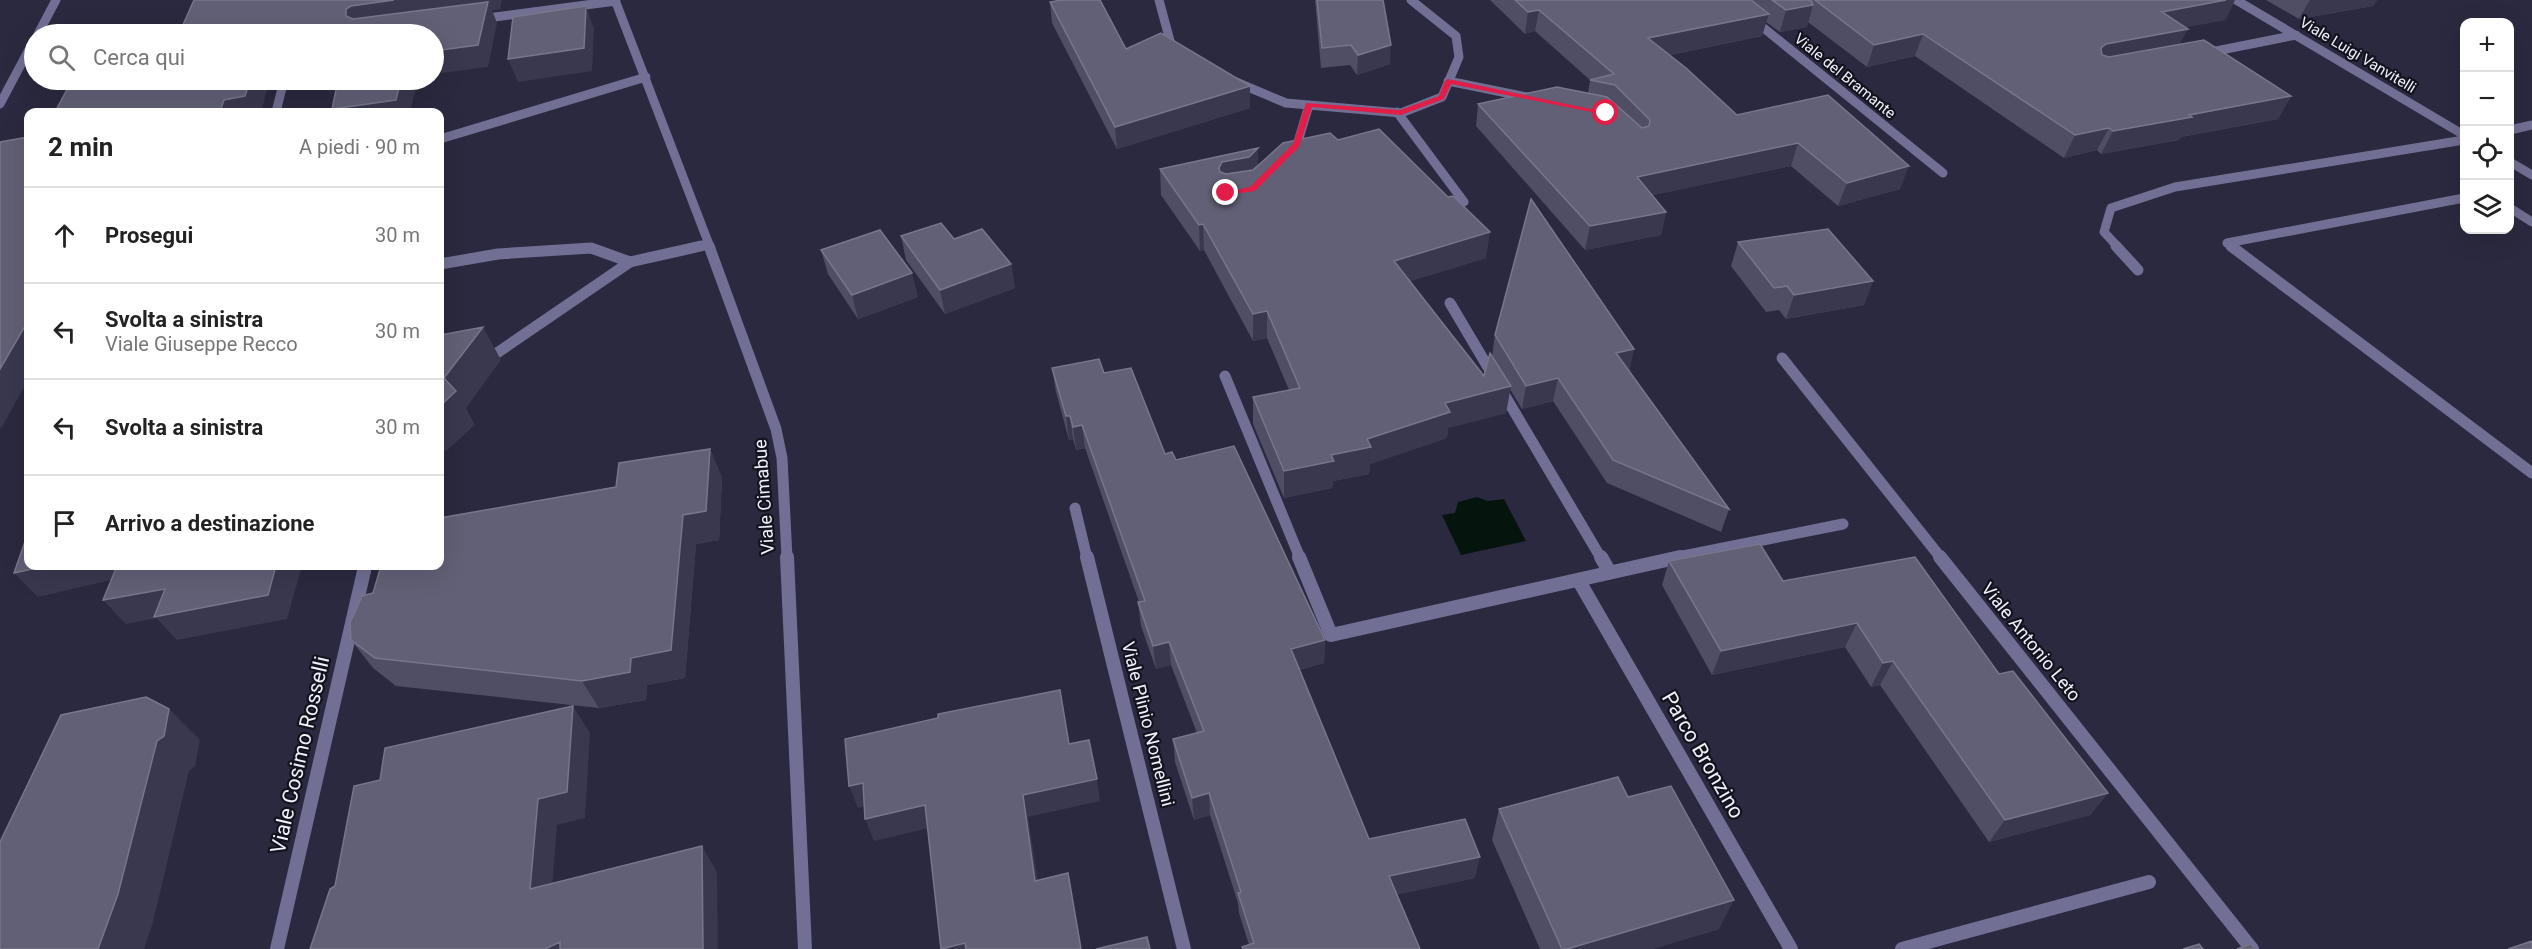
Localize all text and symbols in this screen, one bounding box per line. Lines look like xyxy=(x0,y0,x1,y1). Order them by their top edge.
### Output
street label: Viale Luigi Vanvitelli xyxy=(2297,13,2419,97)
map controls xyxy=(2460,18,2514,234)
button: + xyxy=(2460,18,2514,72)
search box xyxy=(24,24,444,90)
street label: Viale del Bramante xyxy=(1791,30,1899,122)
icon: search xyxy=(45,41,78,74)
text: Cerca qui xyxy=(93,45,185,70)
button: − xyxy=(2460,72,2514,126)
route start xyxy=(1592,99,1618,125)
button: locate xyxy=(2460,126,2514,180)
text: 2 min xyxy=(48,132,113,162)
text: A piedi · 90 m xyxy=(299,135,420,159)
route end xyxy=(1212,179,1238,205)
button: layers xyxy=(2460,180,2514,234)
icon: ahead xyxy=(48,219,81,252)
text: Prosegui xyxy=(105,223,193,248)
text: 30 m xyxy=(375,223,420,247)
text: Svolta a sinistra xyxy=(105,307,263,332)
icon: left xyxy=(48,315,81,348)
text: 30 m xyxy=(375,319,420,343)
text: Viale Giuseppe Recco xyxy=(105,332,298,356)
icon: left xyxy=(48,411,81,444)
text: Svolta a sinistra xyxy=(105,415,263,440)
text: 30 m xyxy=(375,415,420,439)
street label: Viale Cimabue xyxy=(749,439,778,555)
icon: arrive xyxy=(48,507,81,540)
text: Arrivo a destinazione xyxy=(105,511,314,536)
street label: Viale Antonio Leto xyxy=(1977,578,2085,705)
street label: Viale Plinio Nomellini xyxy=(1118,639,1179,808)
street label: Viale Cosimo Rosselli xyxy=(266,654,334,856)
street label: Parco Bronzino xyxy=(1657,687,1749,823)

